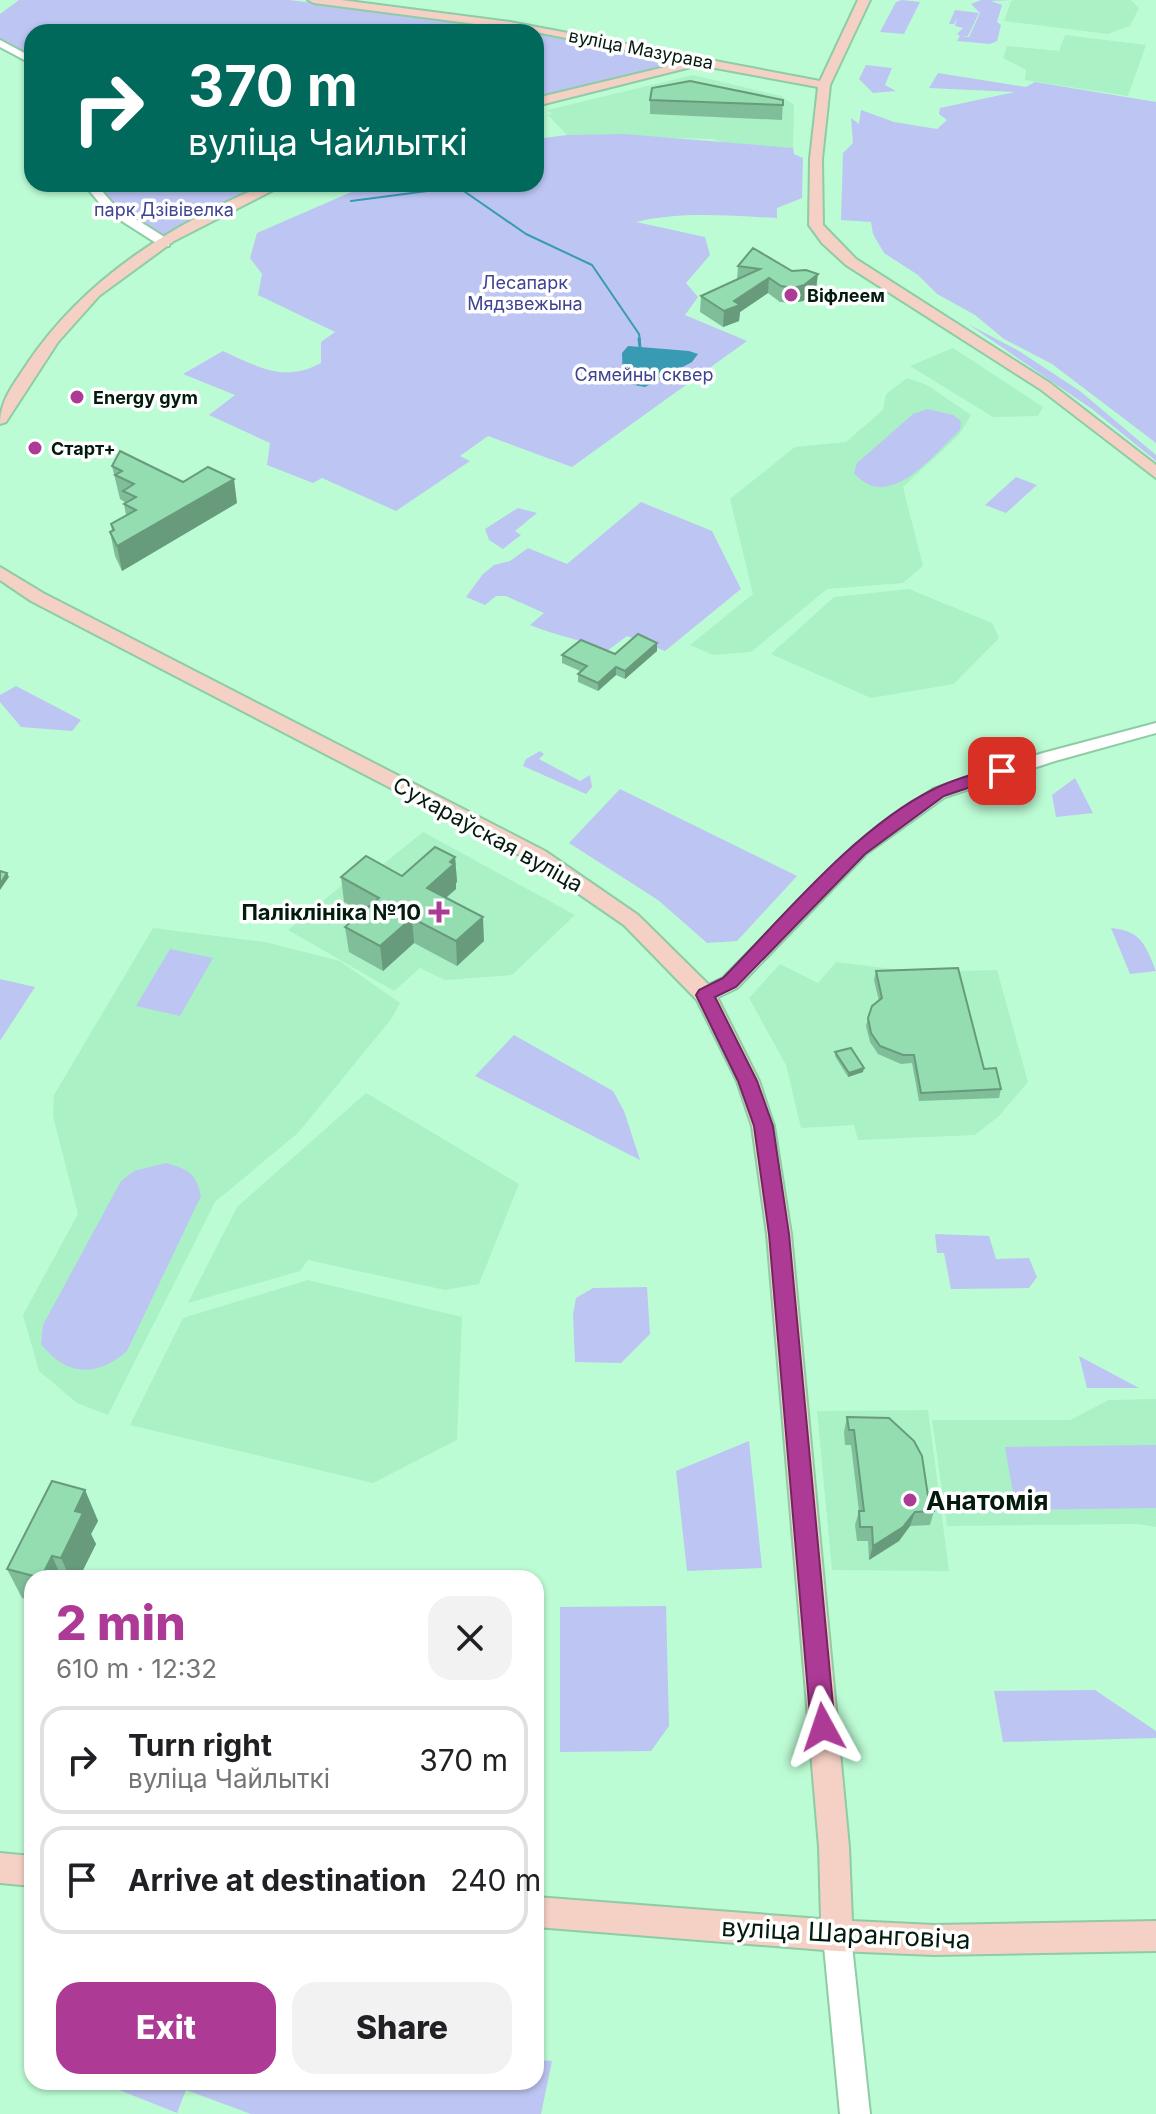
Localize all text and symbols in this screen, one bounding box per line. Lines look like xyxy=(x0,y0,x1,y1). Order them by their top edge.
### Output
street label: вуліца Мазурава xyxy=(567,25,715,73)
text: 370 m xyxy=(188,52,358,120)
icon: right xyxy=(56,56,160,160)
text: вуліца Чайлыткі xyxy=(188,120,468,164)
park label: парк Дзівівелка xyxy=(94,199,234,220)
park label: Лесапарк Мядзвежына xyxy=(467,272,583,314)
place label: Віфлеем xyxy=(807,285,885,306)
marker: Віфлеем xyxy=(782,286,800,304)
park label: Сямейны сквер xyxy=(575,364,713,385)
place label: Energy gym xyxy=(93,387,198,408)
marker: Energy gym xyxy=(68,388,86,406)
place label: Старт+ xyxy=(51,438,116,459)
marker: Старт+ xyxy=(26,439,44,457)
pin xyxy=(968,737,1036,805)
icon: arrive xyxy=(980,749,1024,793)
street label: Сухараўская вуліца xyxy=(389,771,587,897)
place label: Паліклініка №10 xyxy=(241,899,421,925)
marker: Паліклініка №10 xyxy=(428,901,450,923)
place label: Анатомія xyxy=(926,1485,1048,1516)
marker: Анатомія xyxy=(901,1491,919,1509)
text: 2 min xyxy=(56,1593,186,1652)
button: close xyxy=(428,1596,512,1680)
text: 610 m · 12:32 xyxy=(56,1653,217,1684)
position arrow xyxy=(781,1685,865,1769)
text: Turn right xyxy=(128,1727,272,1763)
icon: right xyxy=(60,1738,104,1782)
text: 370 m xyxy=(419,1742,508,1778)
text: вуліца Чайлыткі xyxy=(128,1763,330,1794)
icon: arrive xyxy=(60,1858,104,1902)
text: Arrive at destination xyxy=(128,1862,426,1898)
text: 240 m xyxy=(450,1862,541,1898)
street label: вуліца Шаранговіча xyxy=(721,1911,971,1955)
button: Exit xyxy=(56,1982,276,2074)
button: Share xyxy=(292,1982,512,2074)

